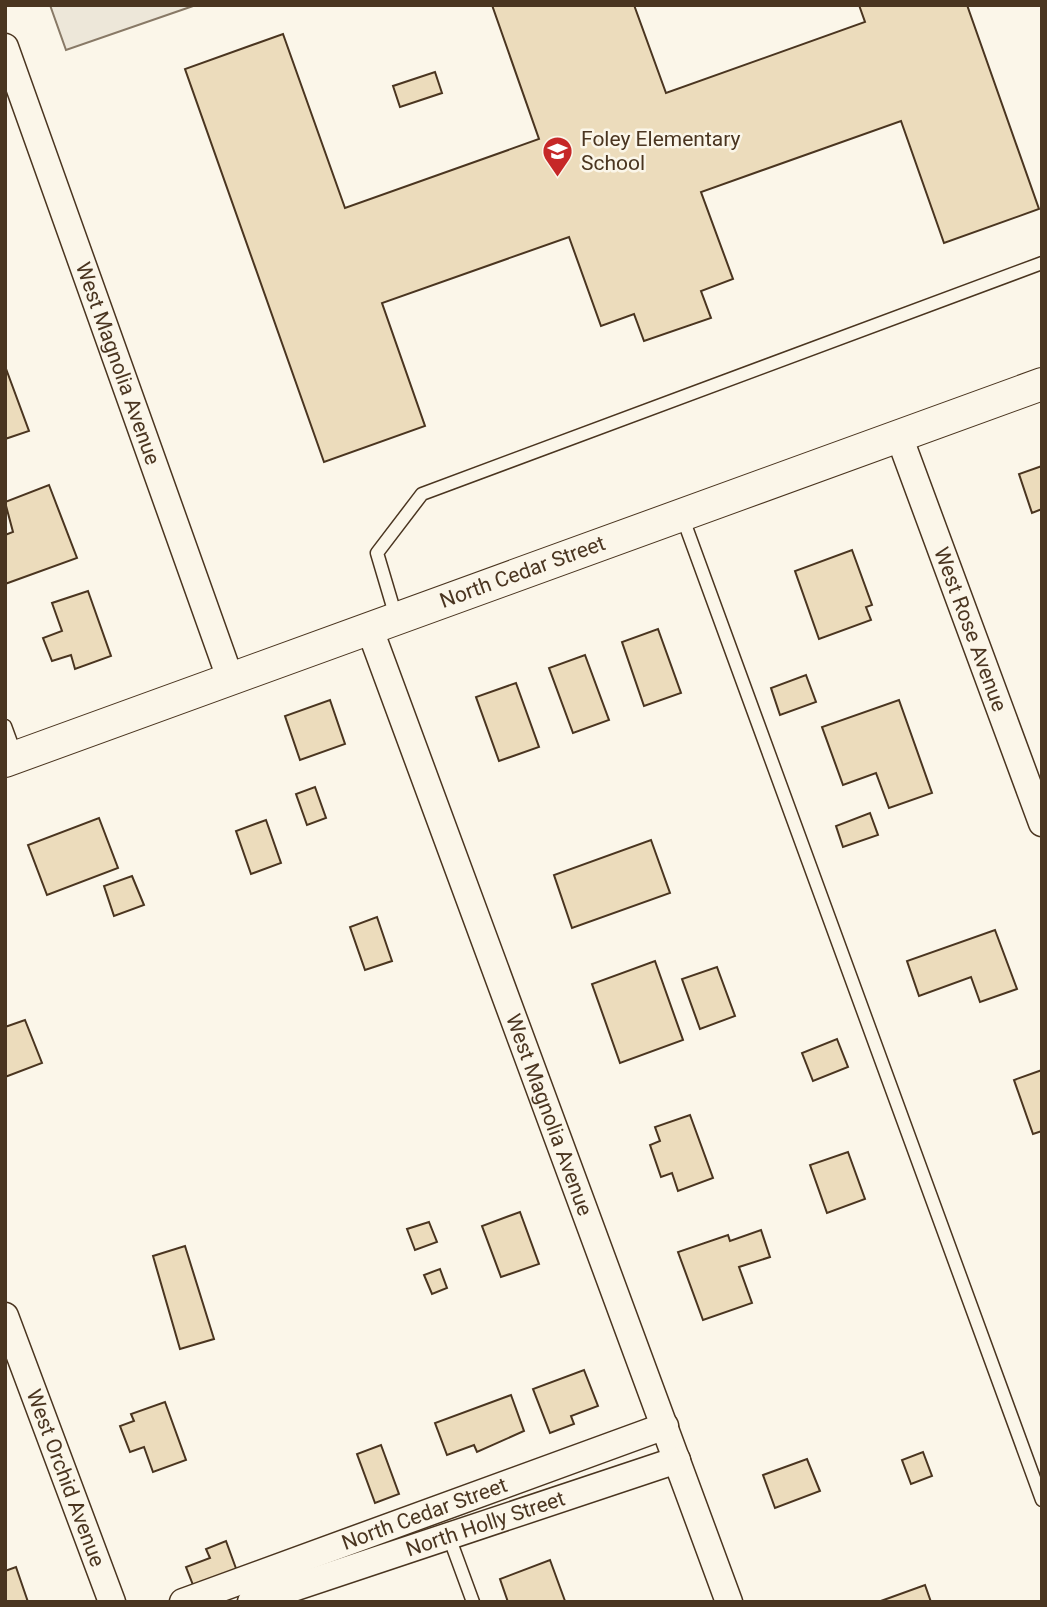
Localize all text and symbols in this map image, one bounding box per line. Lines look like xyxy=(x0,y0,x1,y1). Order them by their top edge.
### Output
place label: Foley Elementary School xyxy=(581,127,741,175)
school or university icon: Foley Elementary School xyxy=(541,134,575,178)
street label: West Magnolia Avenue xyxy=(71,259,165,468)
street label: North Cedar Street xyxy=(437,531,609,613)
street label: West Rose Avenue xyxy=(929,544,1012,715)
street label: West Magnolia Avenue xyxy=(501,1011,597,1219)
street label: West Orchid Avenue xyxy=(22,1386,110,1570)
street label: North Cedar Street xyxy=(339,1473,510,1555)
street label: North Holly Street xyxy=(403,1486,568,1562)

